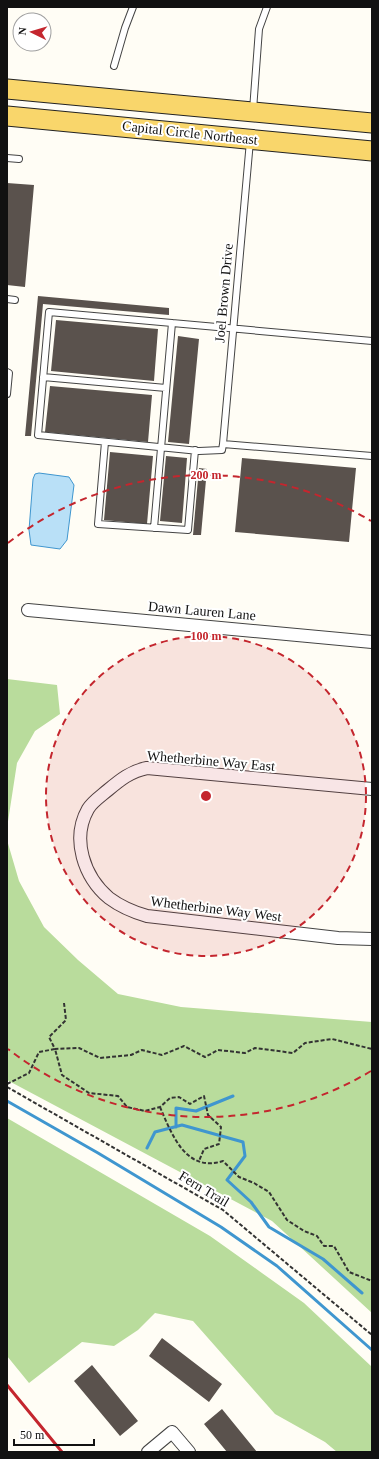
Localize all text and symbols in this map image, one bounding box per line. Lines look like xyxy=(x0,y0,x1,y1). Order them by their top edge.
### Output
north arrow xyxy=(12,12,52,52)
text: N xyxy=(16,27,28,36)
street label: Capital Circle Northeast xyxy=(122,118,259,148)
street label: Joel Brown Drive xyxy=(212,243,236,343)
text: 200 m xyxy=(191,468,222,482)
street label: Dawn Lauren Lane xyxy=(148,599,256,623)
text: 100 m xyxy=(191,629,222,643)
street label: Whetherbine Way East xyxy=(146,748,276,774)
centre of rings xyxy=(199,789,213,803)
street label: Whetherbine Way West xyxy=(150,894,282,924)
street label: Fern Trail xyxy=(176,1168,232,1210)
scale bar xyxy=(14,1421,94,1447)
text: 50 m xyxy=(20,1428,45,1442)

